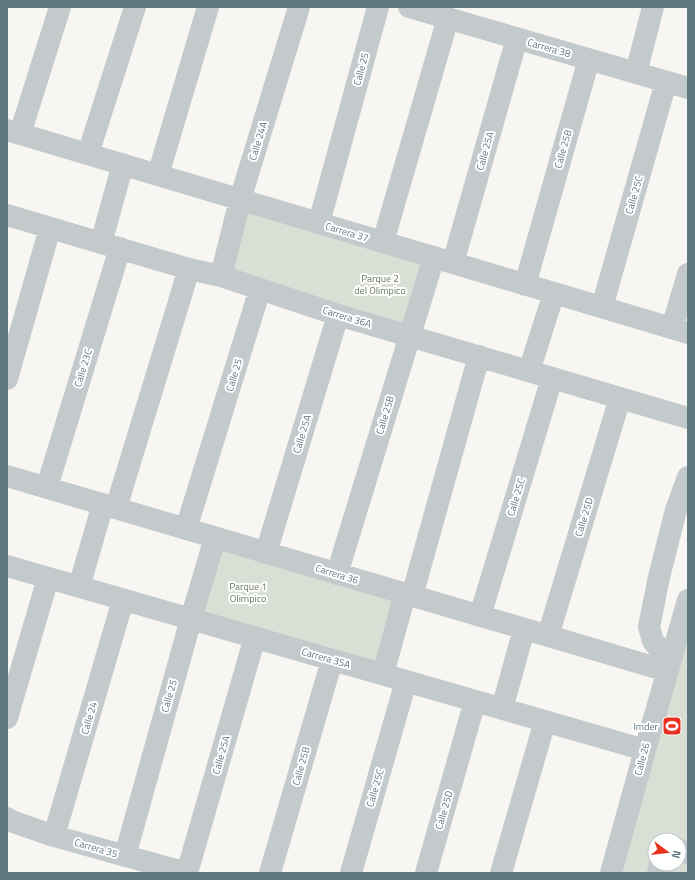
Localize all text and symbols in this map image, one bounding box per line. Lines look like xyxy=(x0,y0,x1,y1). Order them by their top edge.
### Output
street label: Carrera 38 xyxy=(526,35,573,61)
street label: Calle 25 xyxy=(349,50,373,87)
street label: Calle 24A xyxy=(245,120,271,162)
street label: Calle 25B xyxy=(550,128,576,170)
street label: Calle 25A xyxy=(472,130,498,172)
street label: Calle 25C xyxy=(621,174,647,216)
street label: Carrera 37 xyxy=(324,218,370,246)
park label: Parque 2 del Olimpico xyxy=(354,271,406,298)
street label: Carrera 36A xyxy=(321,302,373,332)
street label: Calle 23C xyxy=(70,347,96,389)
street label: Calle 25 xyxy=(222,356,246,393)
street label: Calle 25B xyxy=(372,394,398,436)
street label: Calle 25A xyxy=(289,413,315,455)
street label: Calle 25C xyxy=(503,476,529,518)
street label: Calle 25D xyxy=(571,496,597,538)
street label: Carrera 36 xyxy=(314,560,361,588)
park label: Parque 1 Olimpico xyxy=(229,579,267,606)
street label: Carrera 35A xyxy=(300,644,352,672)
street label: Calle 25 xyxy=(157,677,181,714)
street label: Calle 24 xyxy=(77,699,101,736)
sports icon: Imder xyxy=(661,715,683,737)
place label: Imder xyxy=(633,719,659,734)
street label: Calle 25A xyxy=(208,734,234,776)
street label: Calle 26 xyxy=(630,740,654,777)
street label: Calle 25B xyxy=(288,745,314,787)
street label: Calle 25C xyxy=(362,767,388,809)
street label: Calle 25D xyxy=(431,789,457,831)
north arrow xyxy=(647,832,687,872)
street label: Carrera 35 xyxy=(73,835,120,861)
text: N xyxy=(668,849,685,860)

